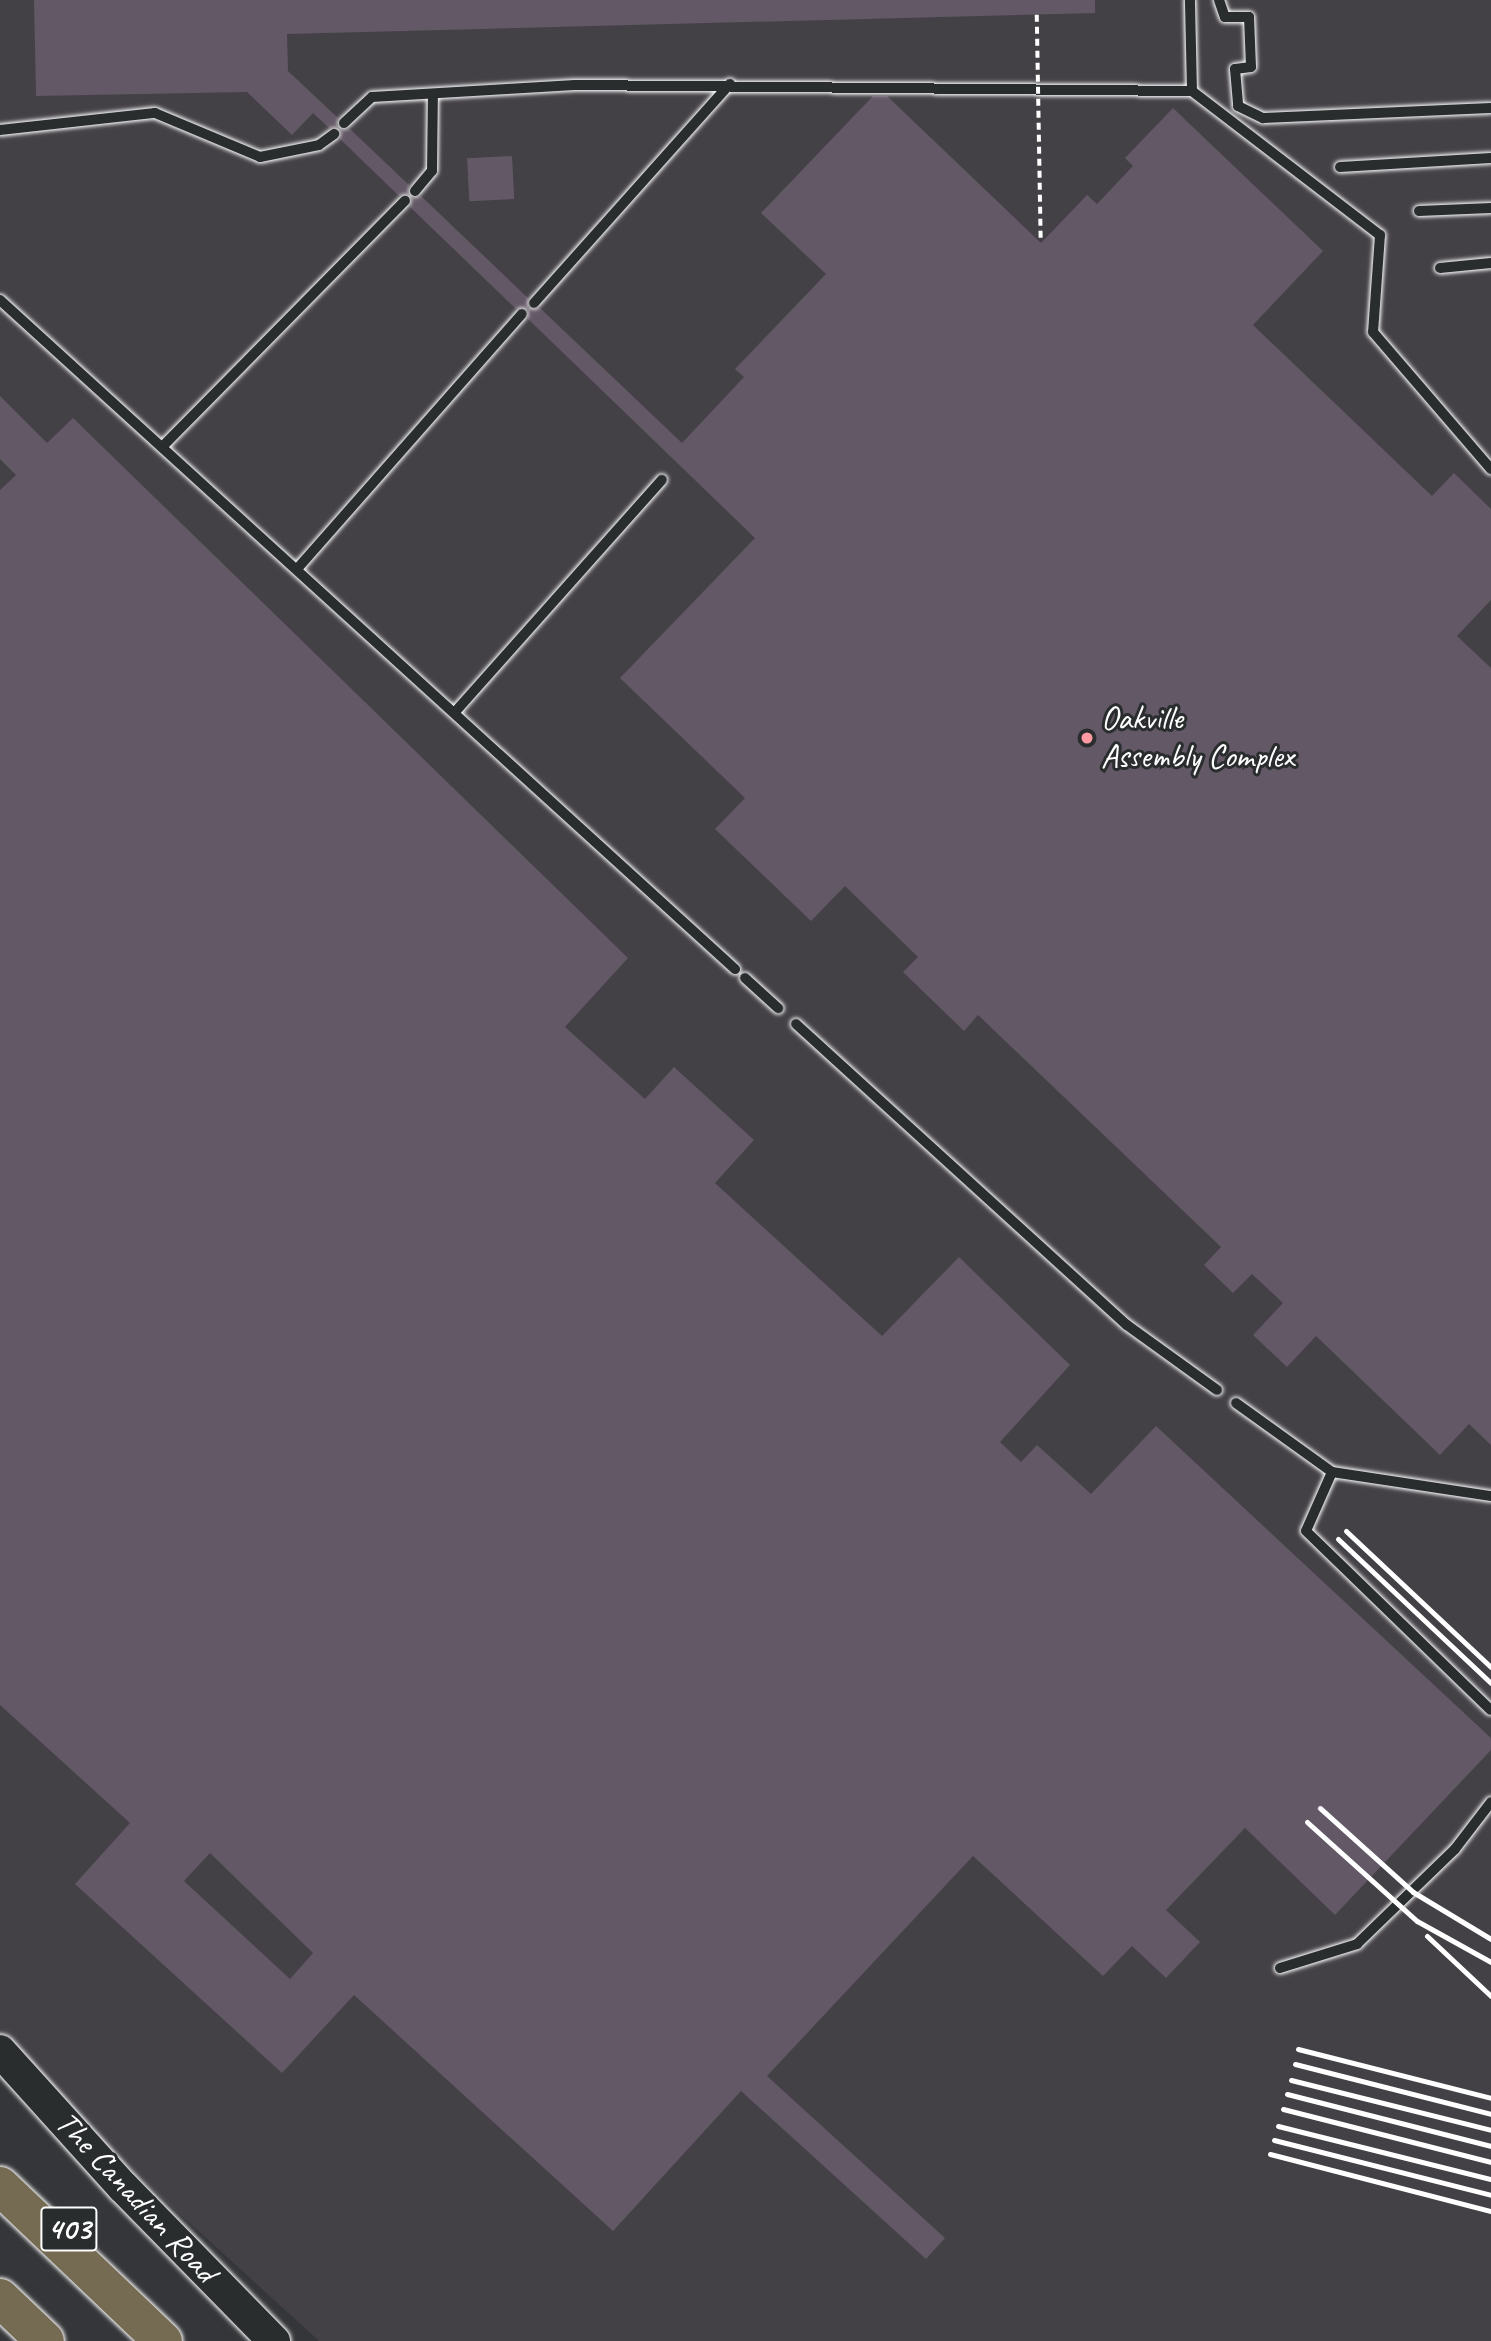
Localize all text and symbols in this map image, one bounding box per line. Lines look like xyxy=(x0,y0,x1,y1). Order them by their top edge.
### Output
place label: Oakville Assembly Complex xyxy=(1101,699,1294,777)
marker: Oakville Assembly Complex xyxy=(1079,730,1095,746)
street label: The Canadian Road xyxy=(47,2103,225,2291)
road number: 403 xyxy=(39,2200,99,2258)

